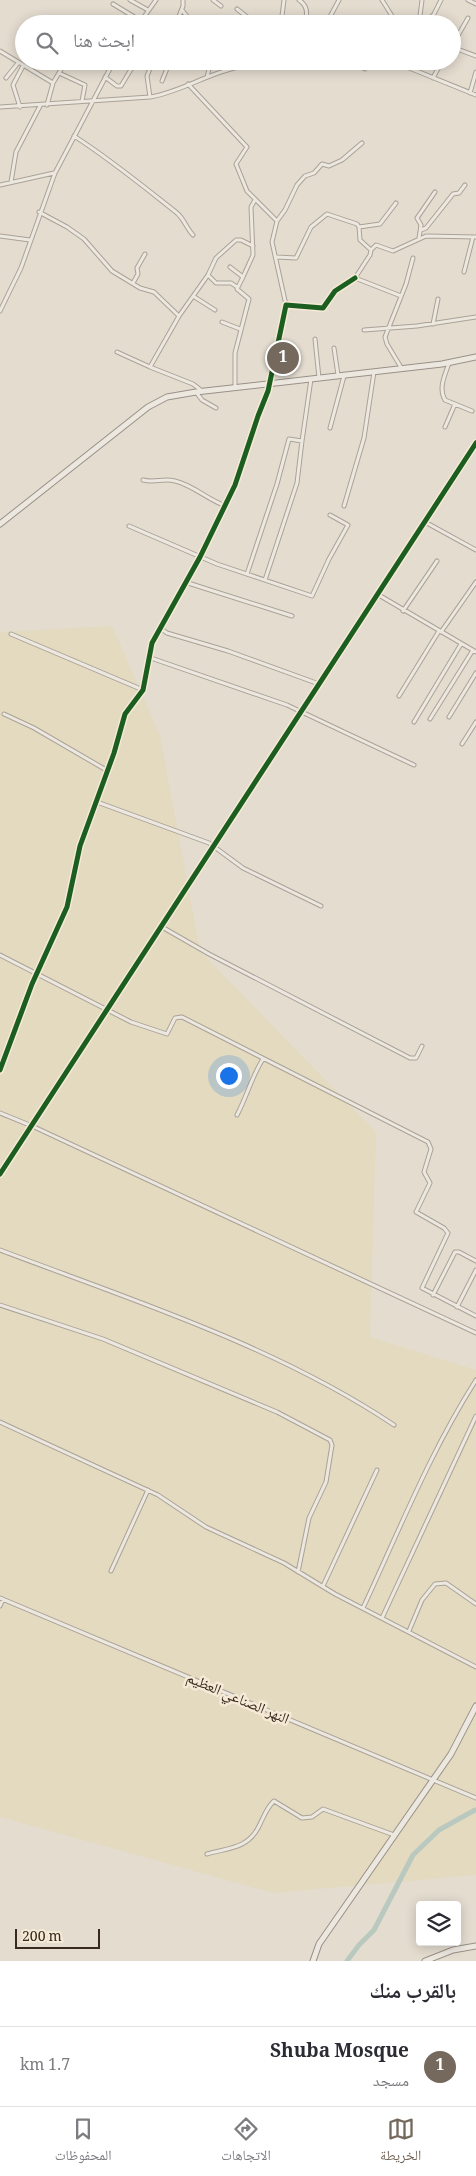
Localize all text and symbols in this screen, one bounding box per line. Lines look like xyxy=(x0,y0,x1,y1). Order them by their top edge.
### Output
search box xyxy=(15,15,461,70)
text: ابحث هنا xyxy=(73,27,135,59)
icon: search xyxy=(33,29,61,57)
pin: 1 xyxy=(267,339,299,377)
your location xyxy=(216,1063,242,1089)
street label: النهر الصناعي العظيم xyxy=(182,1666,293,1733)
map controls xyxy=(416,1901,461,1946)
button: layers xyxy=(416,1901,461,1946)
scale bar xyxy=(15,1926,100,1949)
text: 200 m xyxy=(22,1926,62,1950)
text: بالقرب منك xyxy=(369,1976,456,2011)
text: Shuba Mosque xyxy=(270,2037,409,2069)
text: 1.7 km xyxy=(20,2053,70,2080)
text: 1 xyxy=(436,2053,444,2080)
text: مسجد xyxy=(373,2069,409,2096)
tab: المحفوظات xyxy=(55,2115,112,2169)
tab: الاتجاهات xyxy=(221,2115,271,2169)
tab: الخريطة xyxy=(380,2115,421,2169)

